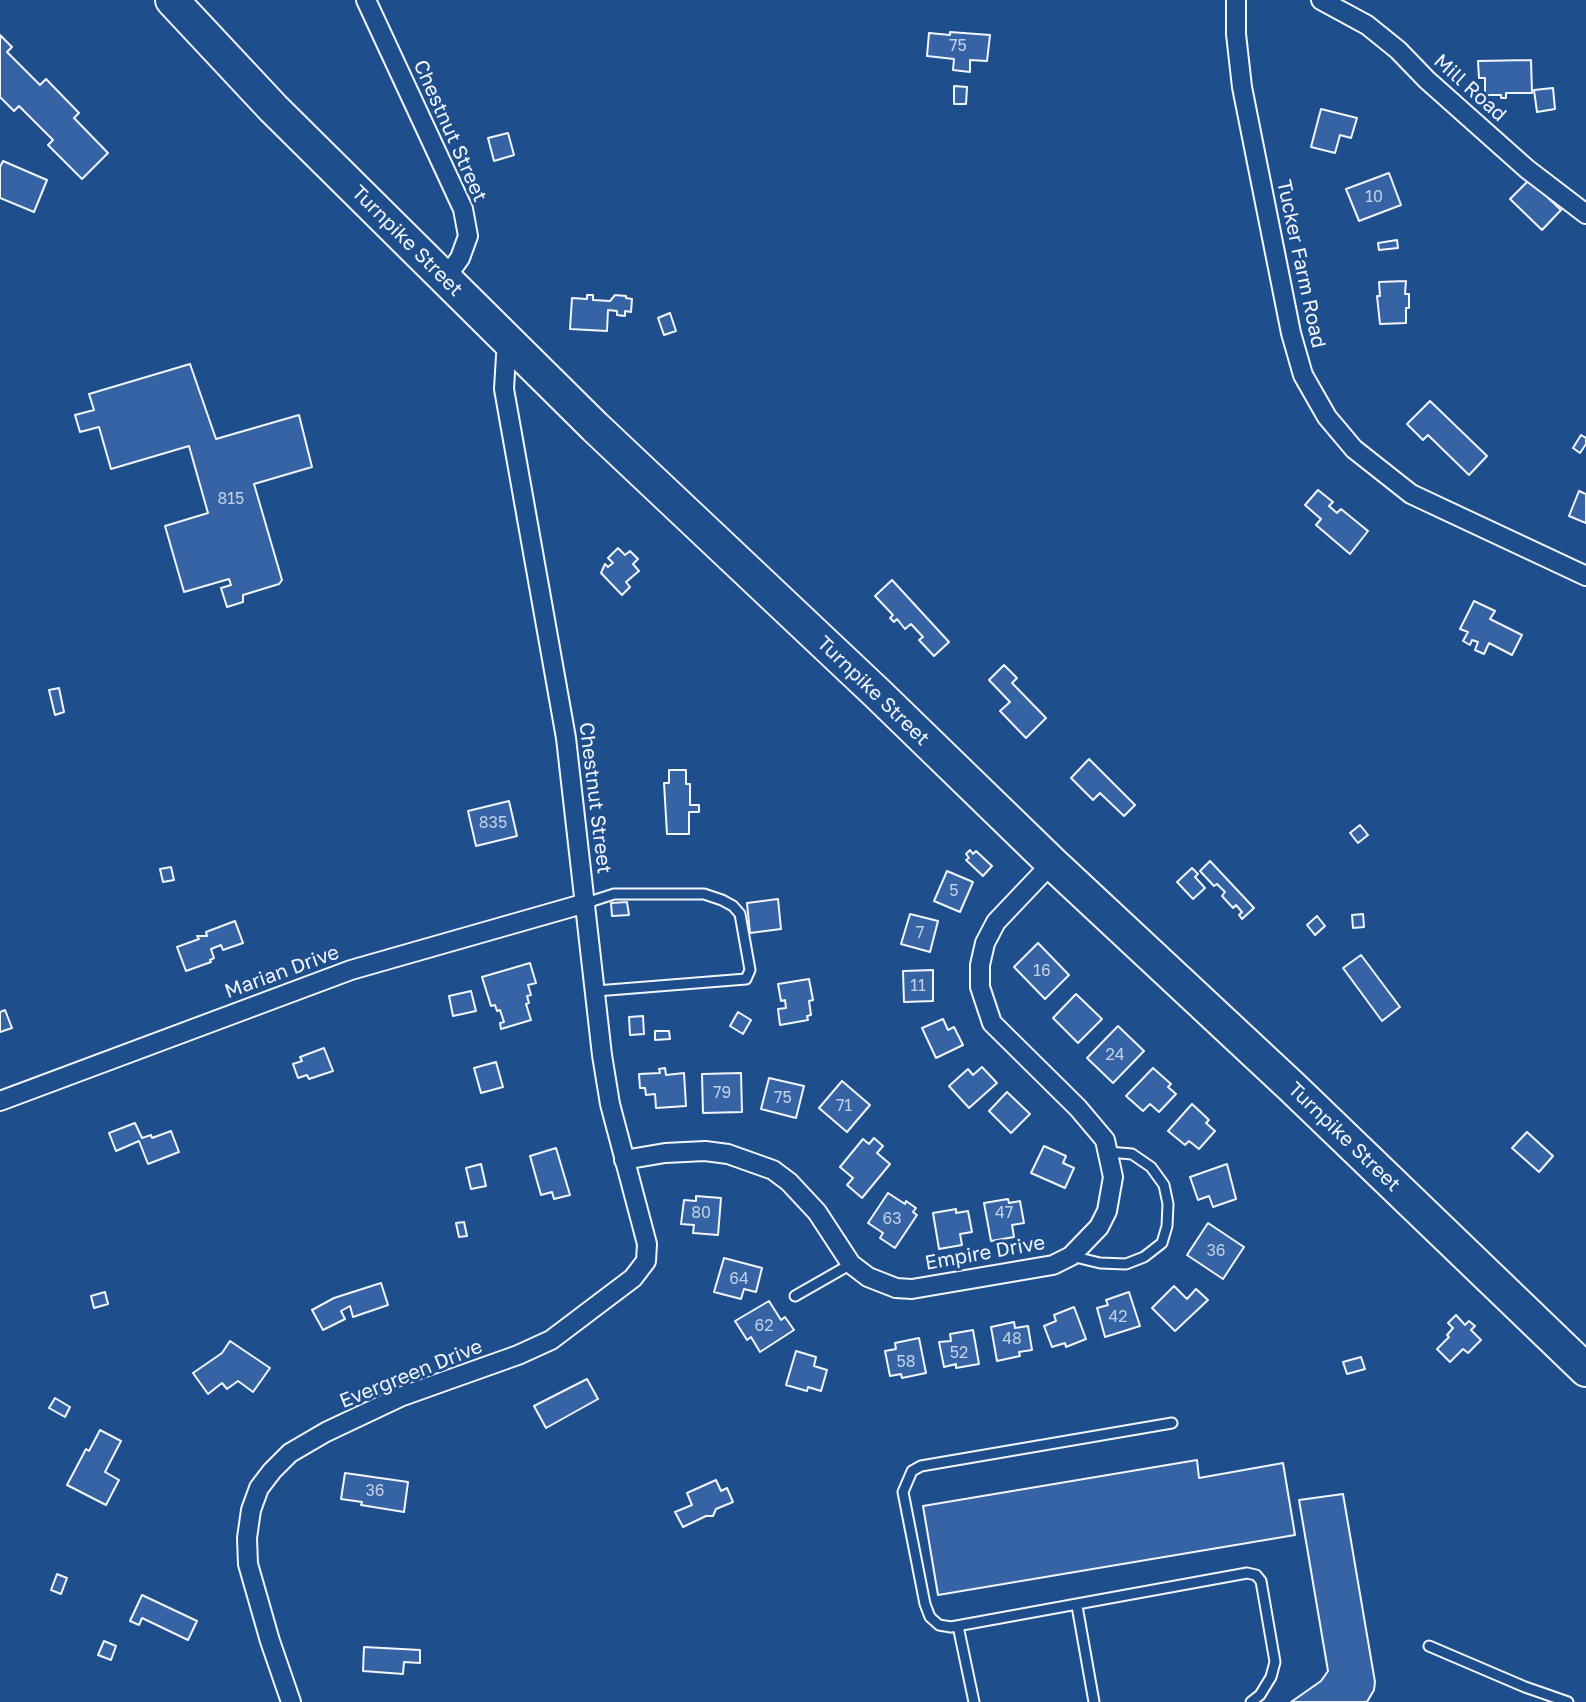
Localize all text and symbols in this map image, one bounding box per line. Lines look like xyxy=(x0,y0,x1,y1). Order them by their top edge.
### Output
house number: 75 xyxy=(949,36,967,56)
street label: Mill Road xyxy=(1429,49,1511,127)
street label: Chestnut Street xyxy=(408,56,492,206)
street label: Tucker Farm Road xyxy=(1271,178,1331,350)
street label: Turnpike Street xyxy=(346,180,468,302)
house number: 10 xyxy=(1365,187,1383,207)
house number: 815 xyxy=(218,489,244,509)
street label: Turnpike Street xyxy=(812,631,934,751)
street label: Chestnut Street xyxy=(574,721,616,875)
house number: 835 xyxy=(479,813,507,833)
house number: 5 xyxy=(949,881,959,901)
house number: 7 xyxy=(916,923,924,943)
street label: Marian Drive xyxy=(222,940,342,1004)
house number: 16 xyxy=(1033,961,1051,981)
house number: 11 xyxy=(910,976,926,996)
house number: 24 xyxy=(1105,1045,1125,1065)
street label: Turnpike Street xyxy=(1283,1077,1405,1197)
house number: 79 xyxy=(713,1083,731,1103)
house number: 75 xyxy=(774,1088,792,1108)
house number: 71 xyxy=(836,1096,852,1116)
house number: 80 xyxy=(691,1203,711,1223)
house number: 47 xyxy=(995,1203,1013,1223)
house number: 63 xyxy=(882,1209,902,1229)
street label: Empire Drive xyxy=(923,1231,1047,1275)
house number: 36 xyxy=(1206,1241,1226,1261)
house number: 64 xyxy=(729,1269,749,1289)
house number: 42 xyxy=(1108,1307,1128,1327)
house number: 62 xyxy=(755,1316,773,1336)
house number: 48 xyxy=(1002,1329,1022,1349)
street label: Evergreen Drive xyxy=(336,1334,486,1414)
house number: 52 xyxy=(950,1343,968,1363)
house number: 58 xyxy=(896,1352,916,1372)
house number: 36 xyxy=(365,1481,385,1501)

